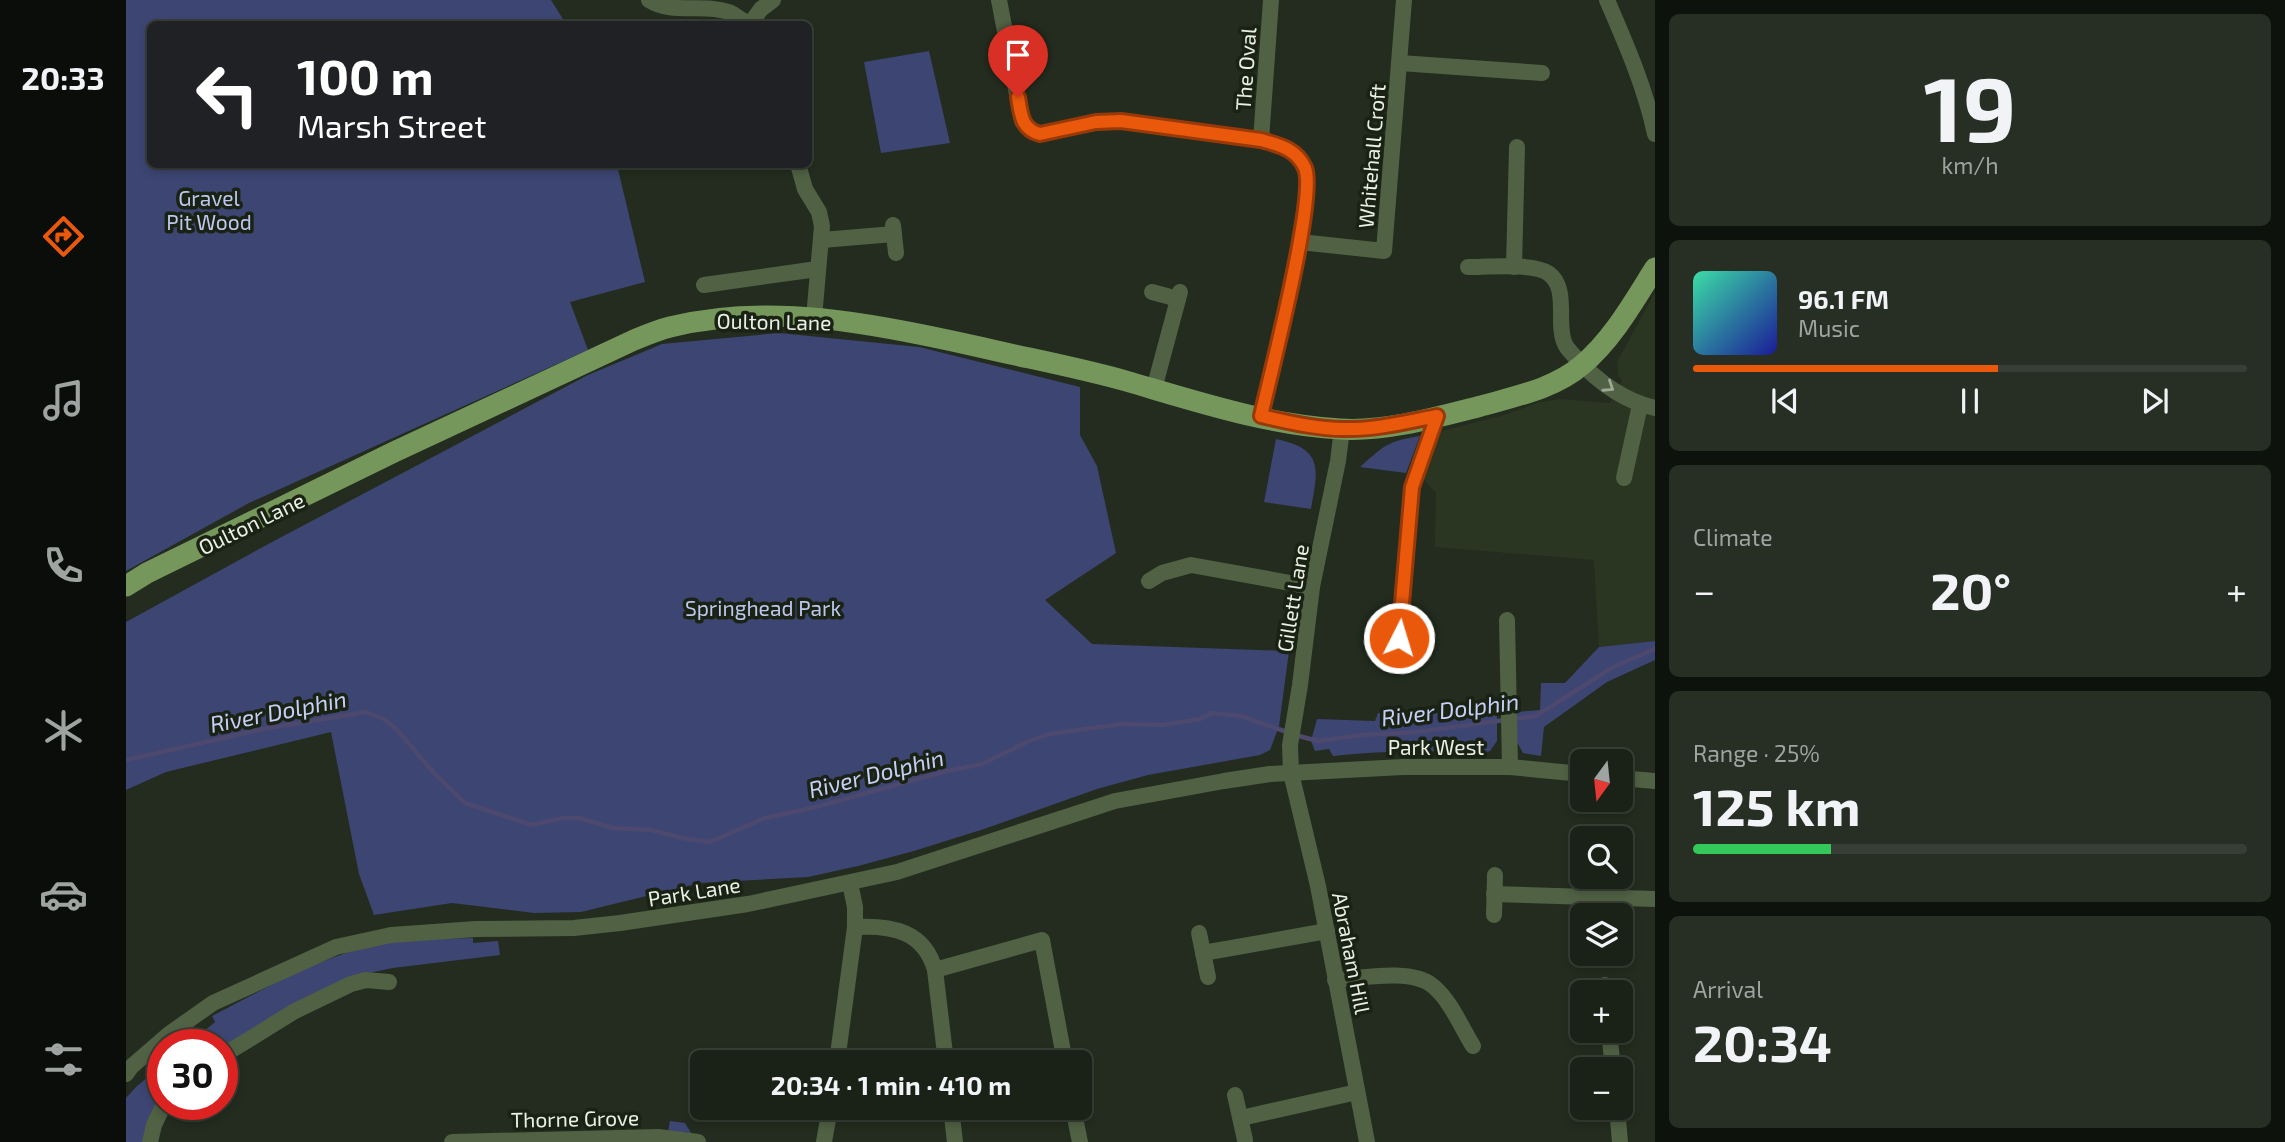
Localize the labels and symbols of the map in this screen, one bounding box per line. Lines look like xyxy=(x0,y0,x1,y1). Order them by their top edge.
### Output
pin xyxy=(988,25,1048,97)
street label: The Oval xyxy=(1230,26,1260,111)
street label: Whitehall Croft xyxy=(1352,83,1390,229)
park label: Gravel Pit Wood xyxy=(166,185,252,234)
street label: Oulton Lane xyxy=(716,308,832,334)
one-way arrow xyxy=(1602,379,1615,392)
street label: Oulton Lane xyxy=(194,487,308,559)
street label: Gillett Lane xyxy=(1271,542,1313,654)
park label: Springhead Park xyxy=(685,595,841,620)
position arrow xyxy=(1362,601,1436,675)
water label: River Dolphin xyxy=(207,684,349,738)
water label: River Dolphin xyxy=(1379,687,1521,731)
street label: Park West xyxy=(1388,734,1484,759)
water label: River Dolphin xyxy=(805,743,947,803)
north arrow xyxy=(1570,749,1633,812)
street label: Park Lane xyxy=(646,871,742,911)
street label: Abraham Hill xyxy=(1328,890,1376,1017)
speed limit sign: 30 xyxy=(147,1029,238,1120)
street label: Thorne Grove xyxy=(511,1104,639,1132)

